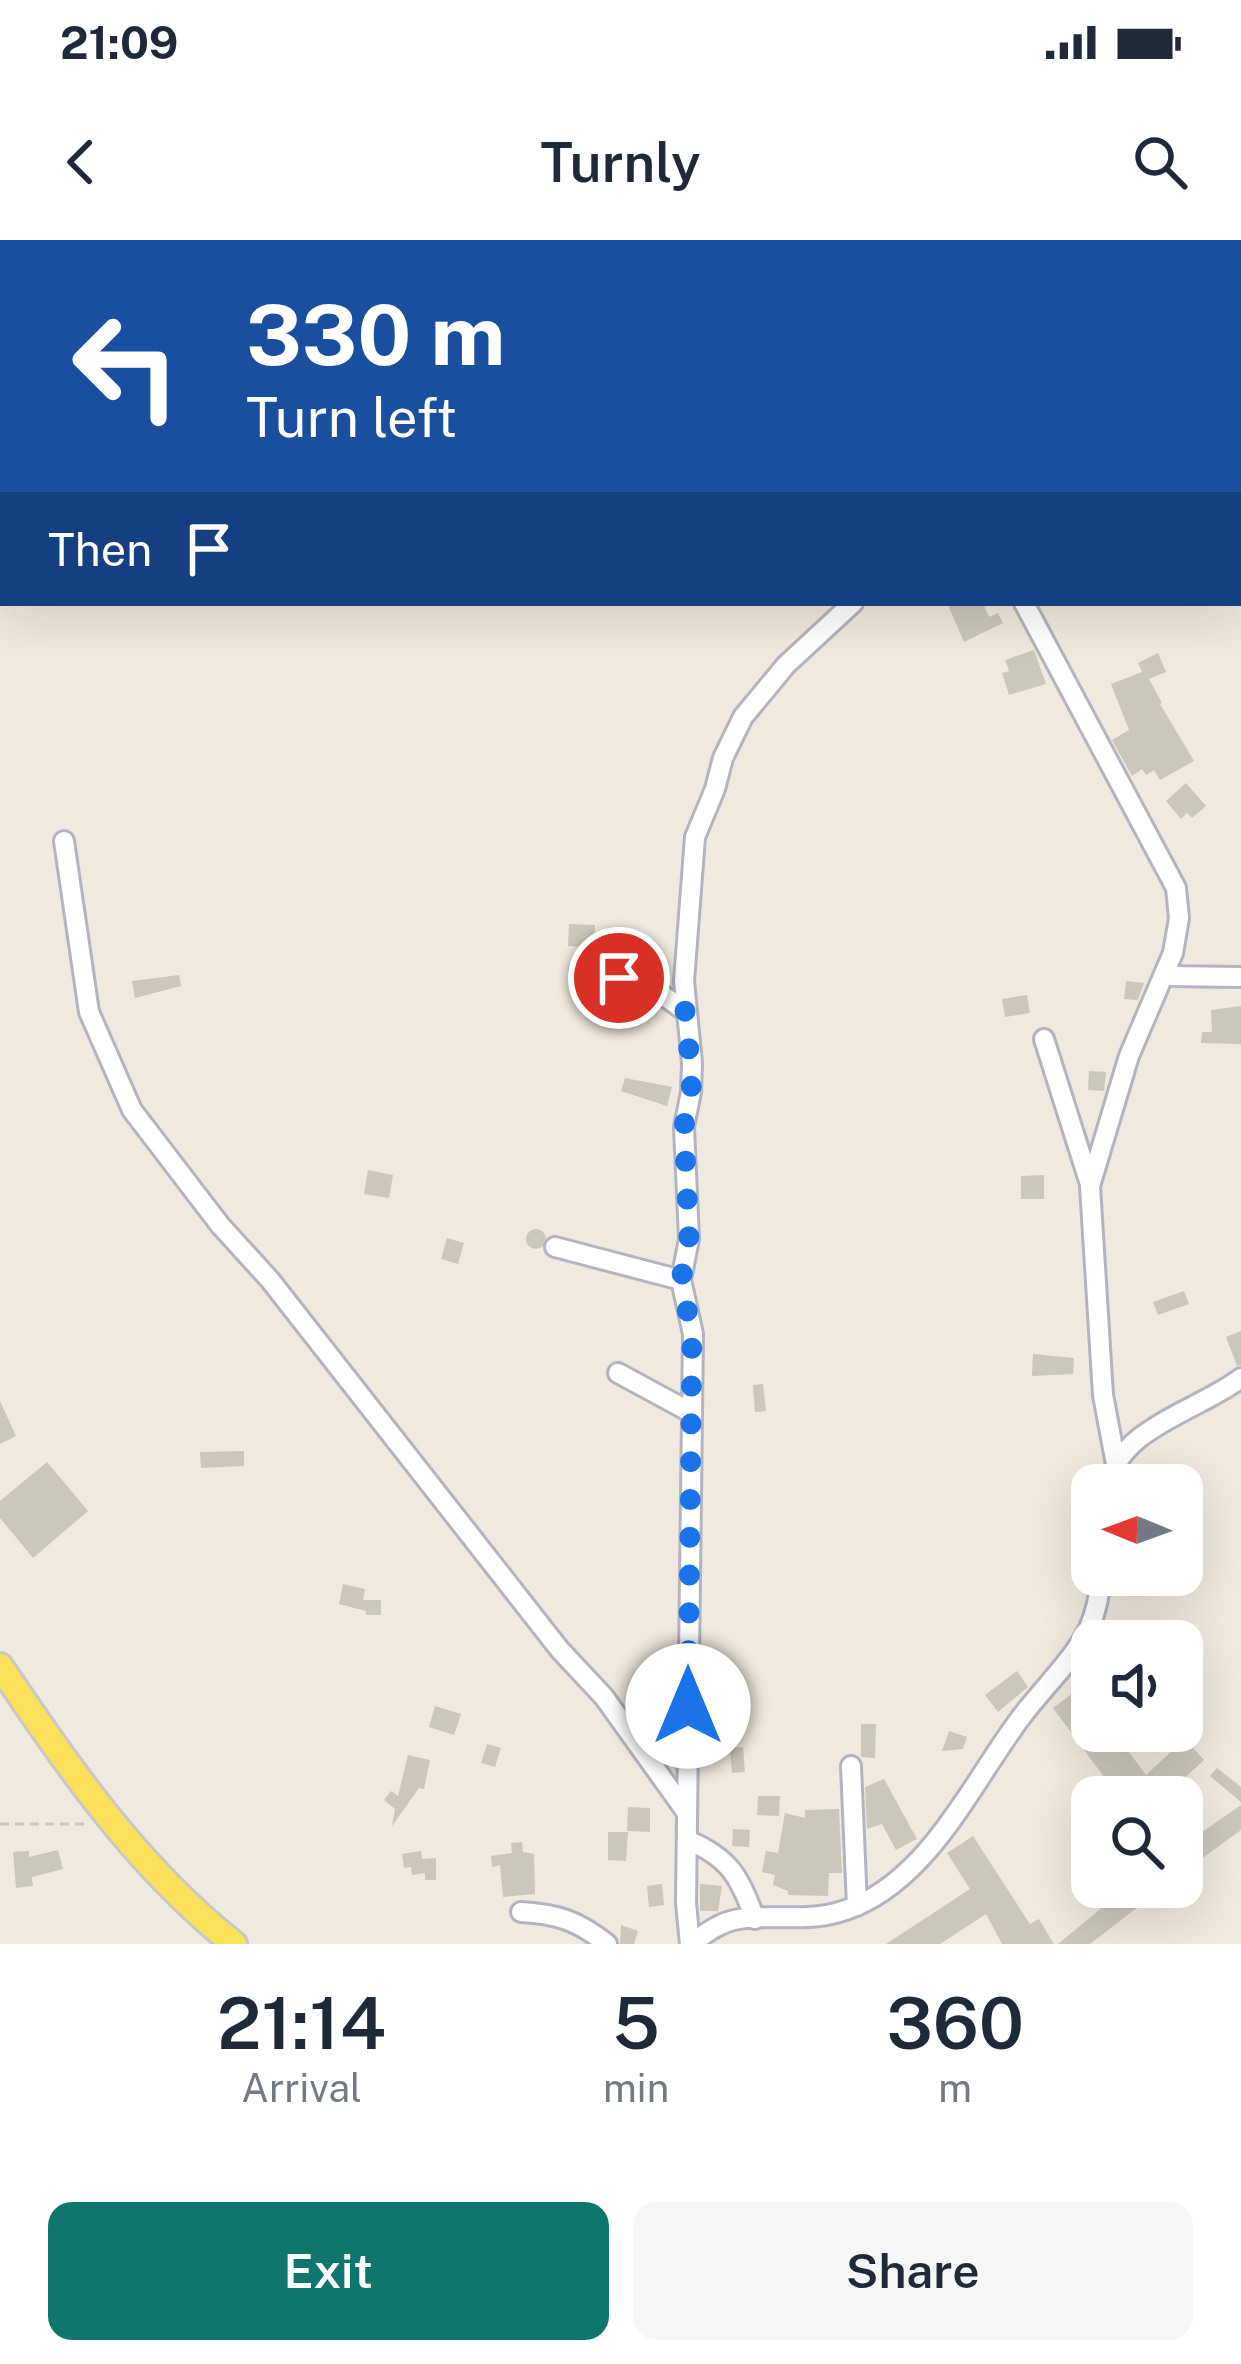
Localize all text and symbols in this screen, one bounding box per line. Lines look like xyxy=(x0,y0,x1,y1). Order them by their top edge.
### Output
text: 21:09 xyxy=(60,16,178,69)
icon: back xyxy=(48,129,114,195)
icon: search xyxy=(1127,129,1193,195)
text: Turnly xyxy=(540,131,701,194)
text: 330 m xyxy=(246,285,506,384)
icon: left xyxy=(48,288,204,444)
text: Turn left xyxy=(246,386,457,449)
icon: arrive xyxy=(176,516,242,582)
text: Then xyxy=(48,523,152,576)
pin xyxy=(568,927,670,1029)
icon: arrive xyxy=(586,945,652,1011)
north arrow xyxy=(1071,1464,1203,1596)
map controls xyxy=(1071,1464,1203,1908)
button: sound xyxy=(1071,1620,1203,1752)
position arrow xyxy=(625,1643,751,1769)
button: search xyxy=(1071,1776,1203,1908)
text: 21:14 xyxy=(217,1981,386,2065)
text: 5 xyxy=(612,1981,660,2065)
text: 360 xyxy=(886,1981,1024,2065)
text: Arrival xyxy=(241,2065,362,2111)
text: min xyxy=(603,2065,669,2111)
text: m xyxy=(938,2065,972,2111)
button: Exit xyxy=(48,2202,609,2340)
button: Share xyxy=(633,2202,1193,2340)

